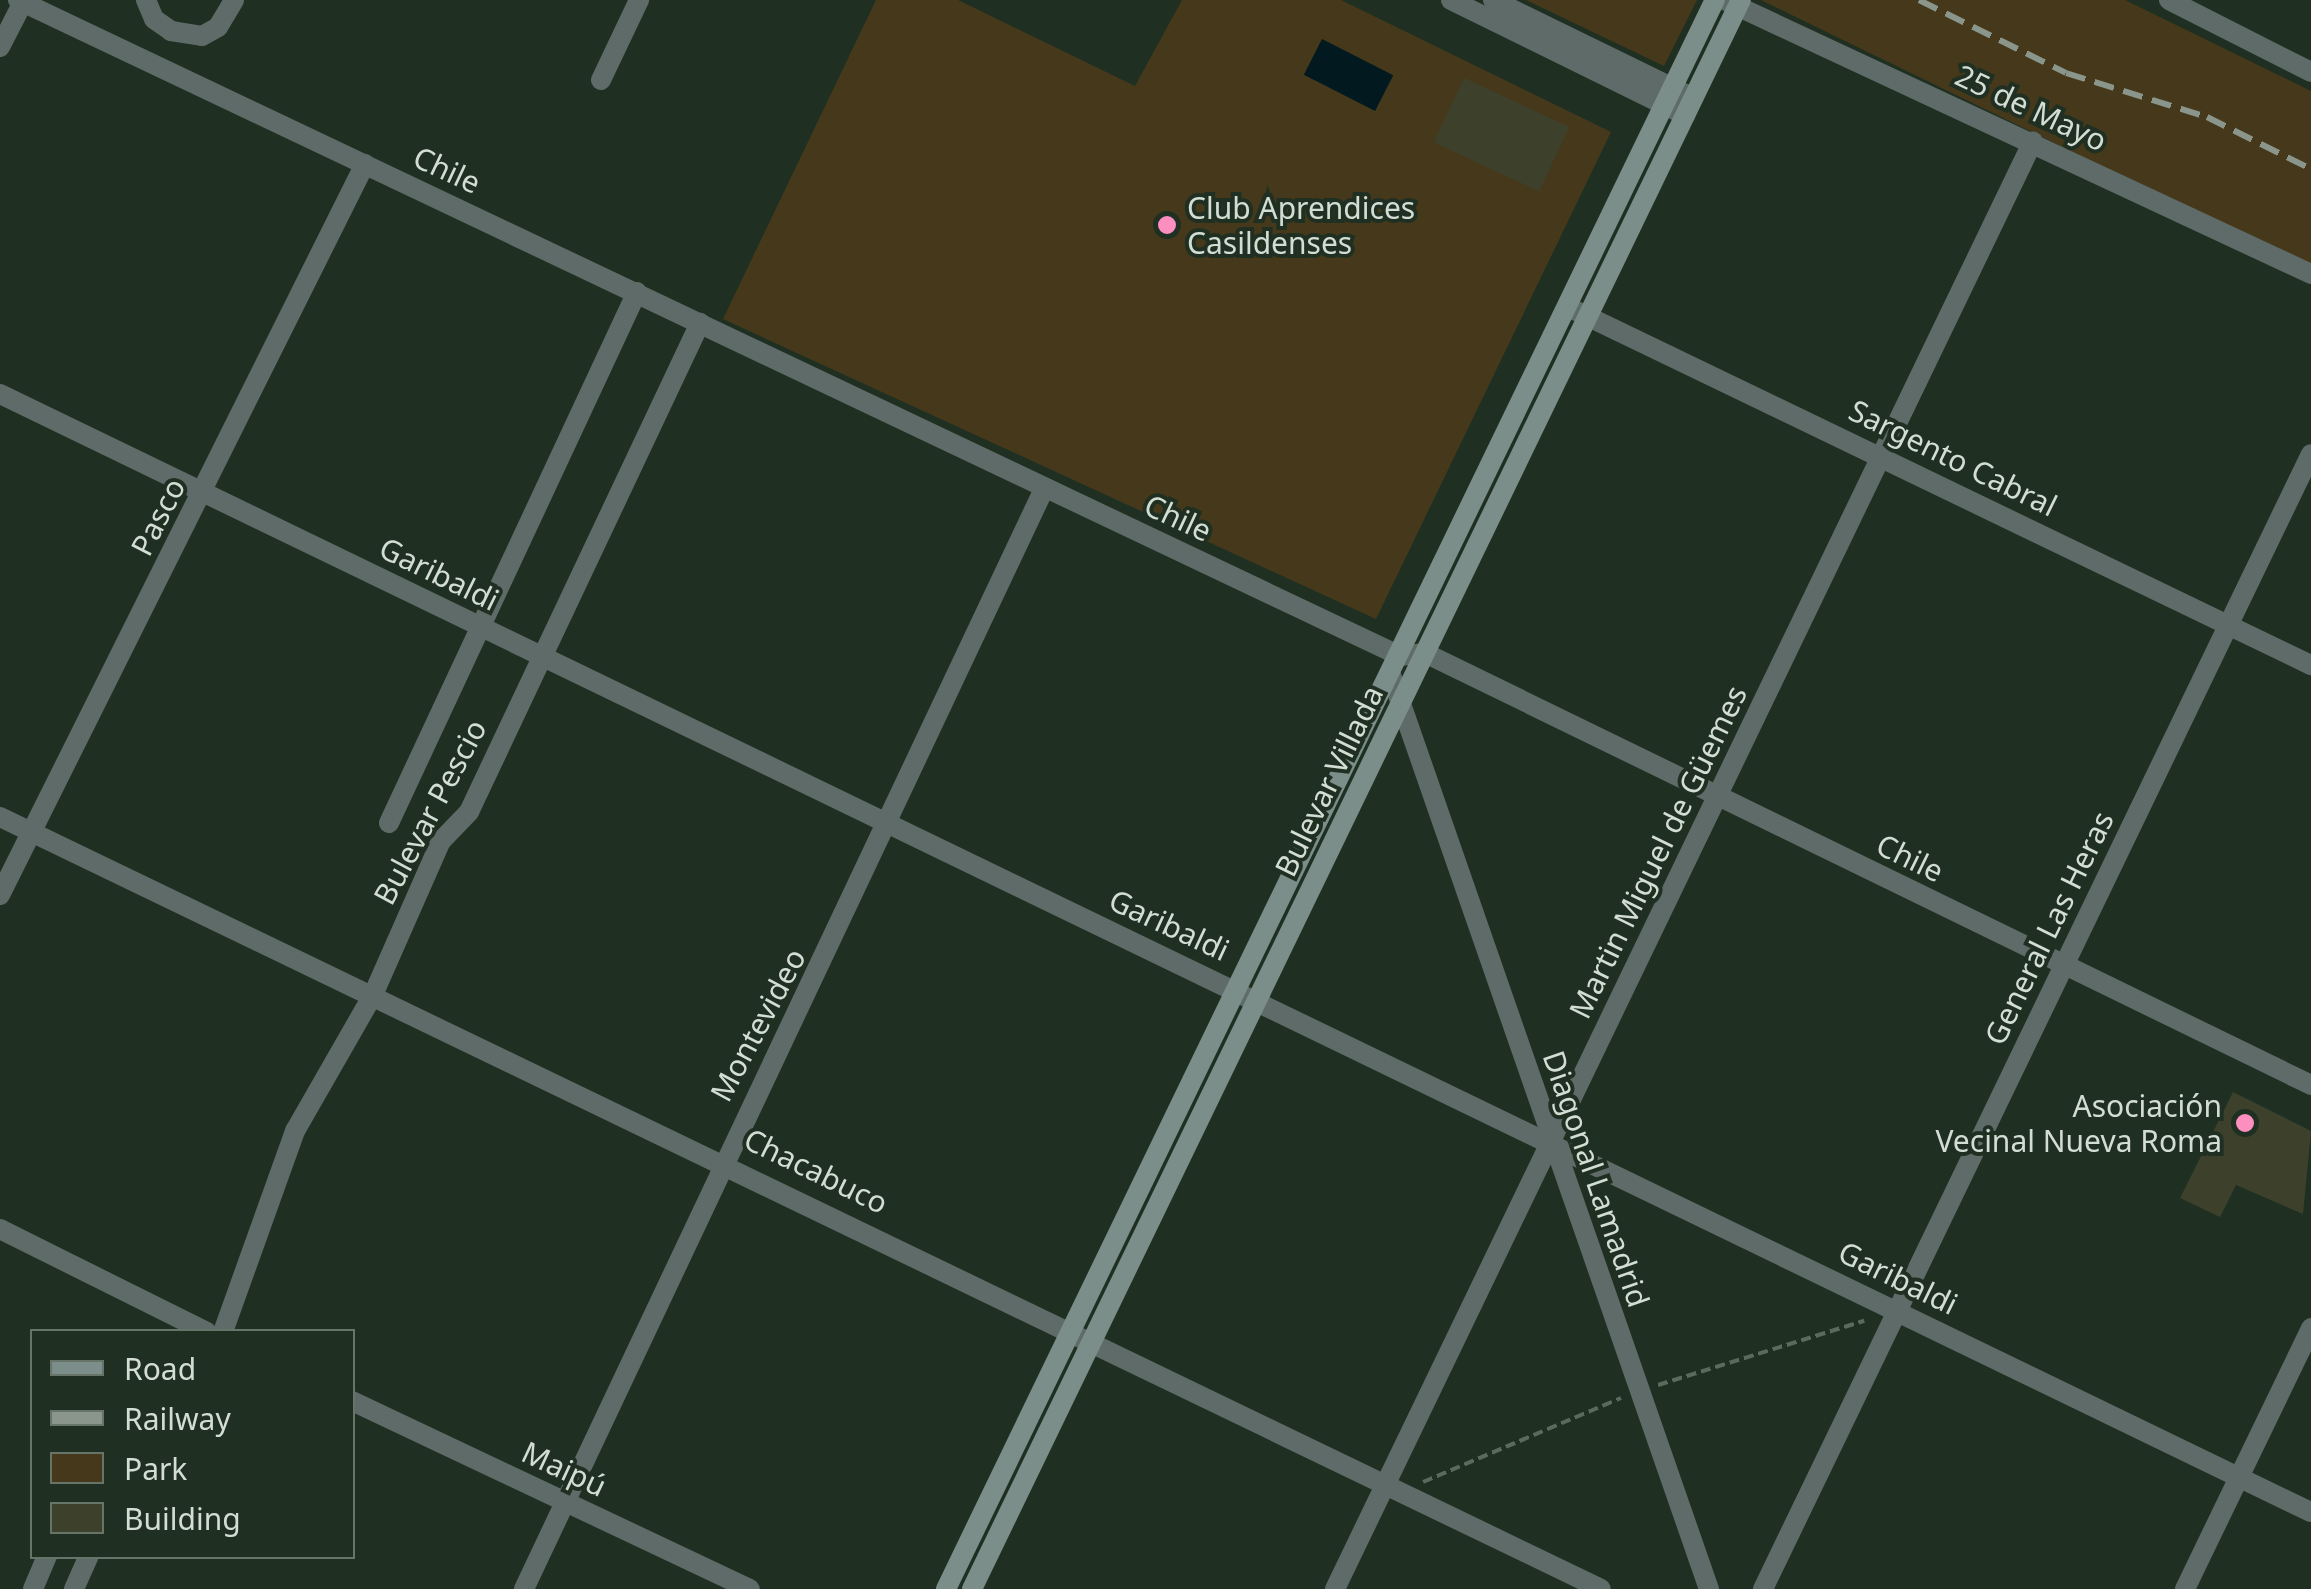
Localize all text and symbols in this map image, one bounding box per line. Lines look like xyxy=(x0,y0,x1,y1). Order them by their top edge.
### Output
street label: 25 de Mayo xyxy=(1950,57,2112,159)
street label: Chile xyxy=(408,139,486,201)
place label: Club Aprendices Casildenses xyxy=(1187,190,1415,260)
marker: Club Aprendices Casildenses xyxy=(1156,214,1178,236)
street label: Sargento Cabral xyxy=(1843,392,2063,524)
street label: Pasco xyxy=(123,472,193,562)
street label: Chile xyxy=(1139,487,1217,549)
street label: Garibaldi xyxy=(374,530,504,618)
street label: Bulevar Villada xyxy=(1267,680,1391,882)
street label: Martin Miguel de Güemes xyxy=(1562,680,1754,1024)
street label: Bulevar Pescio xyxy=(366,713,494,911)
street label: General Las Heras xyxy=(1977,805,2121,1051)
street label: Chile xyxy=(1871,827,1949,889)
street label: Garibaldi xyxy=(1103,882,1235,968)
street label: Montevideo xyxy=(703,943,813,1107)
street label: Diagonal Lamadrid xyxy=(1535,1046,1657,1312)
place label: Asociación Vecinal Nueva Roma xyxy=(1935,1088,2222,1158)
marker: Asociación Vecinal Nueva Roma xyxy=(2232,1110,2258,1136)
street label: Chacabuco xyxy=(738,1121,894,1221)
street label: Garibaldi xyxy=(1833,1234,1963,1322)
legend xyxy=(30,1329,355,1559)
text: Road xyxy=(124,1348,196,1389)
text: Railway xyxy=(124,1398,231,1439)
street label: Maipú xyxy=(516,1434,612,1504)
text: Park xyxy=(124,1448,187,1489)
text: Building xyxy=(124,1498,241,1539)

